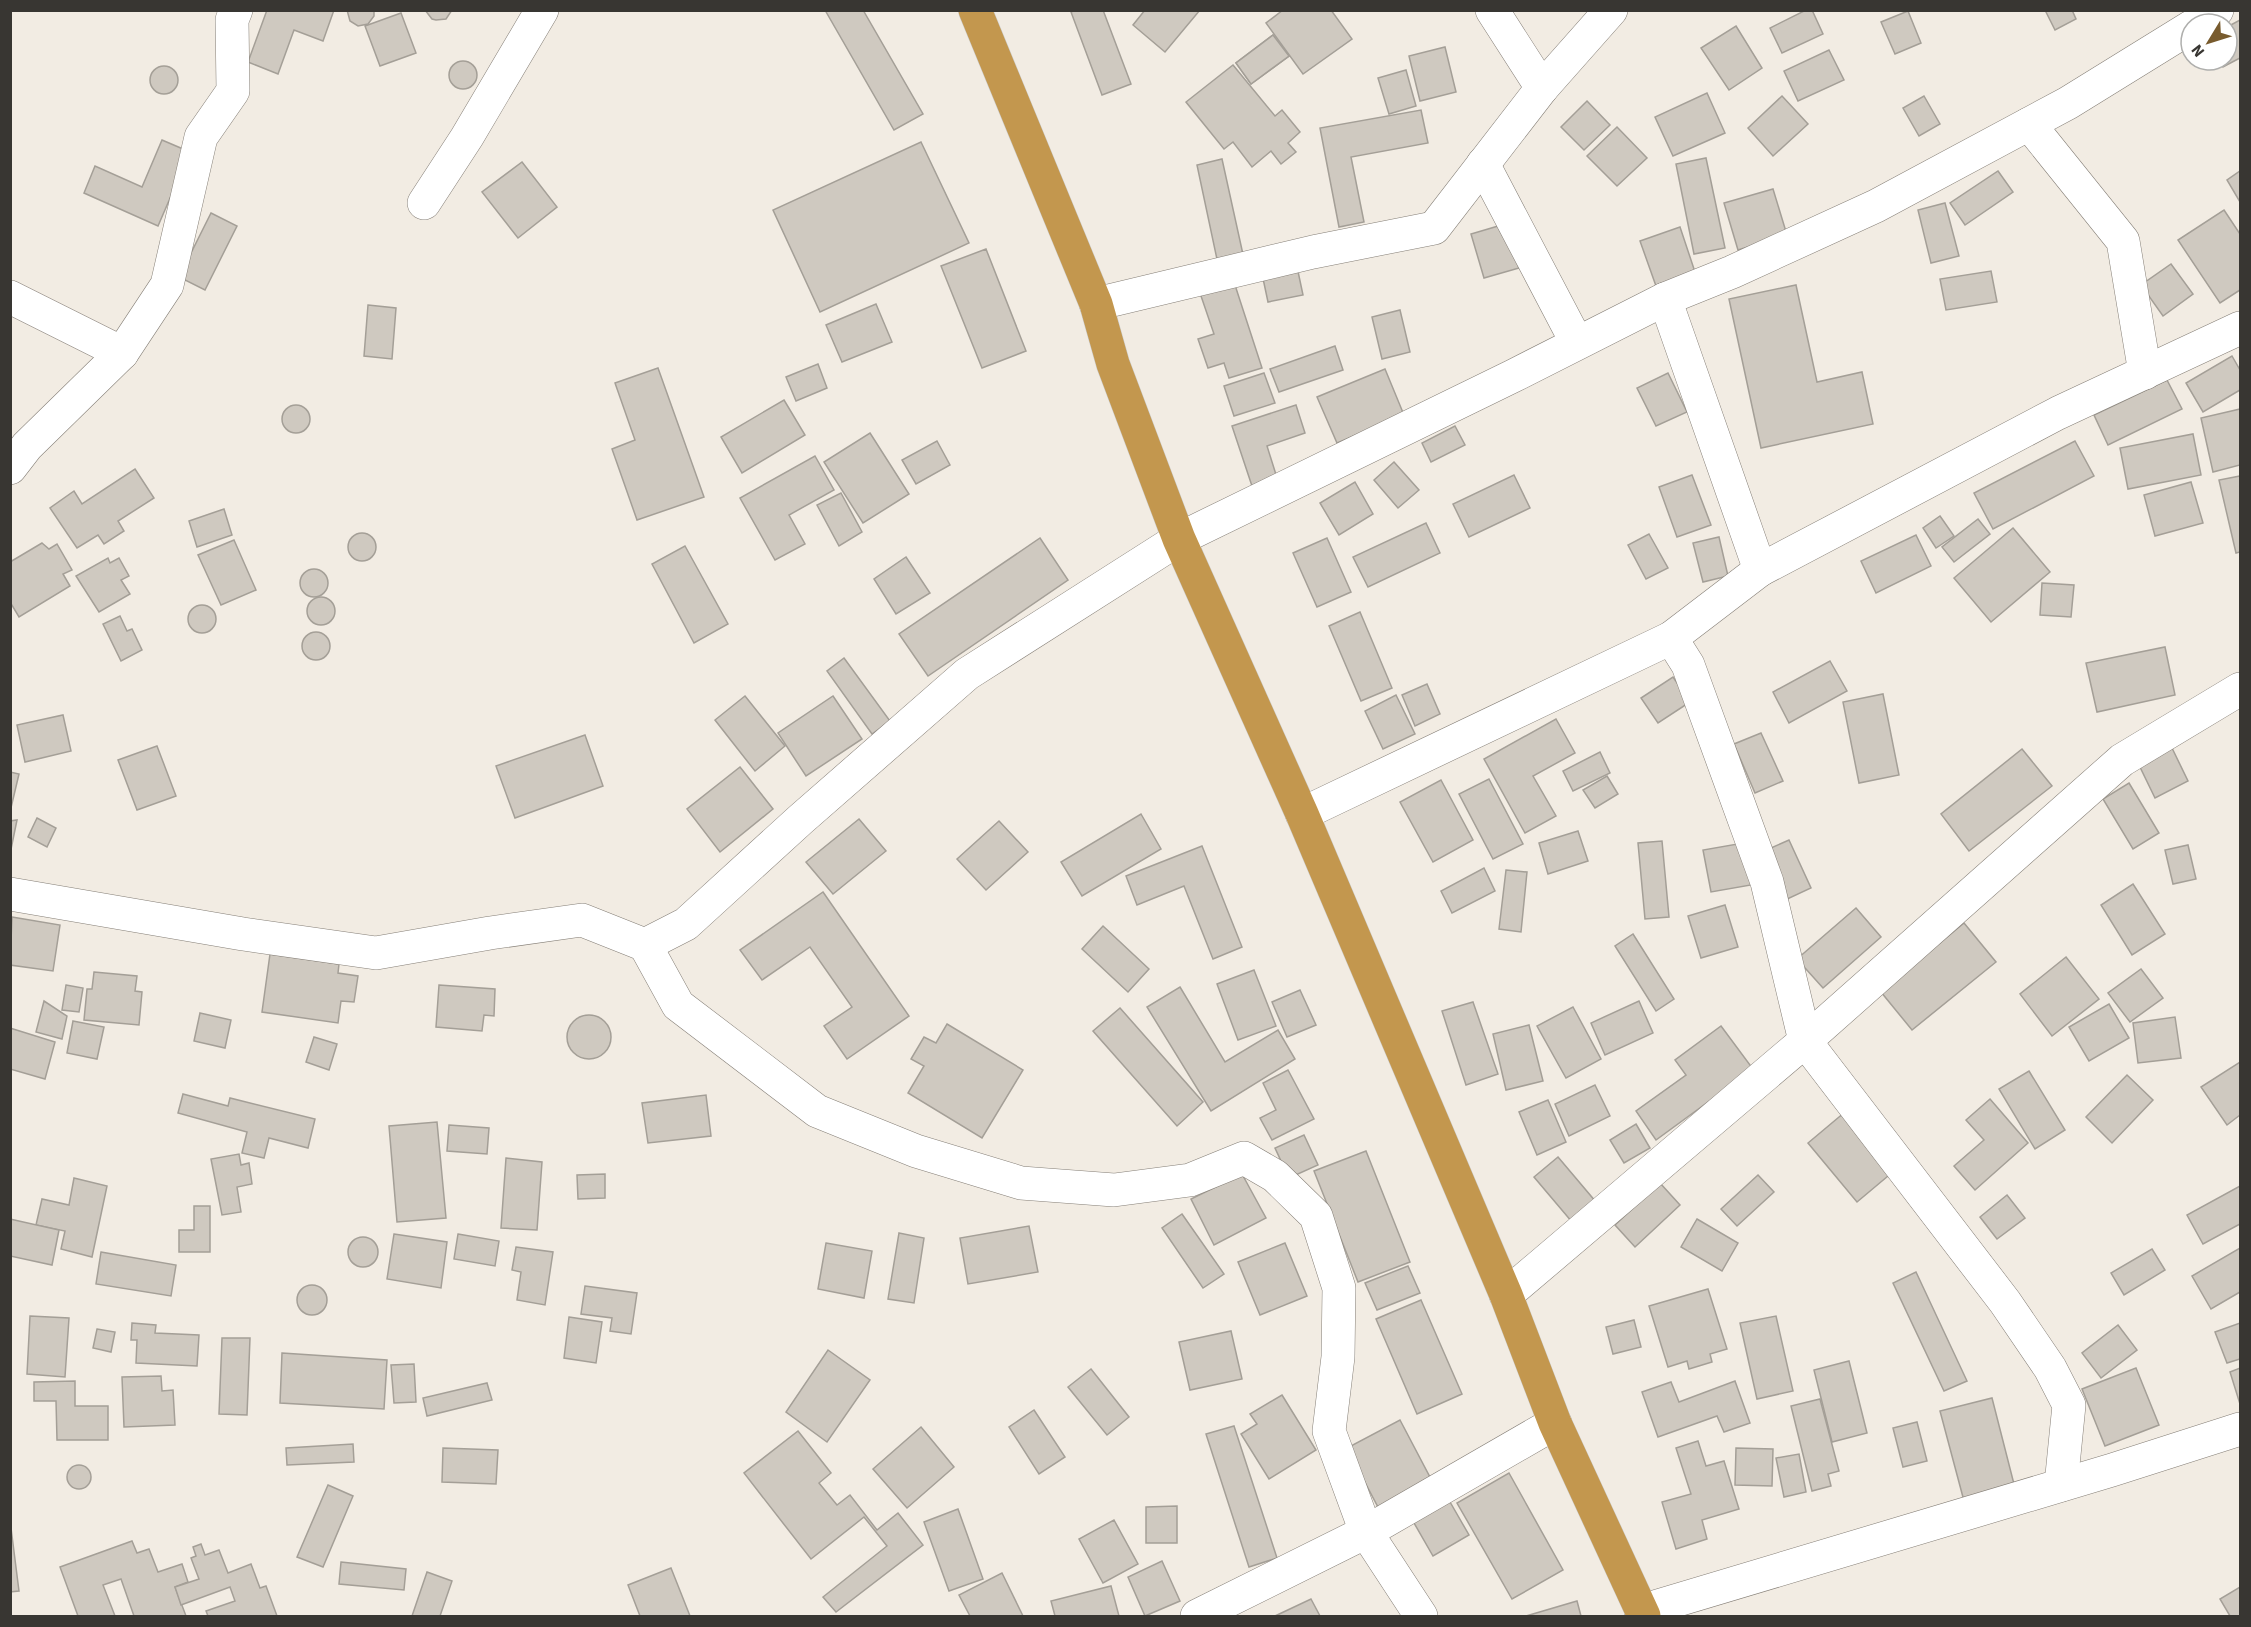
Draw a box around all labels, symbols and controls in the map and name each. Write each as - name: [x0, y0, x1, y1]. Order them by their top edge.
- north arrow: [2179, 12, 2239, 72]
- text: N: [2186, 40, 2210, 62]

